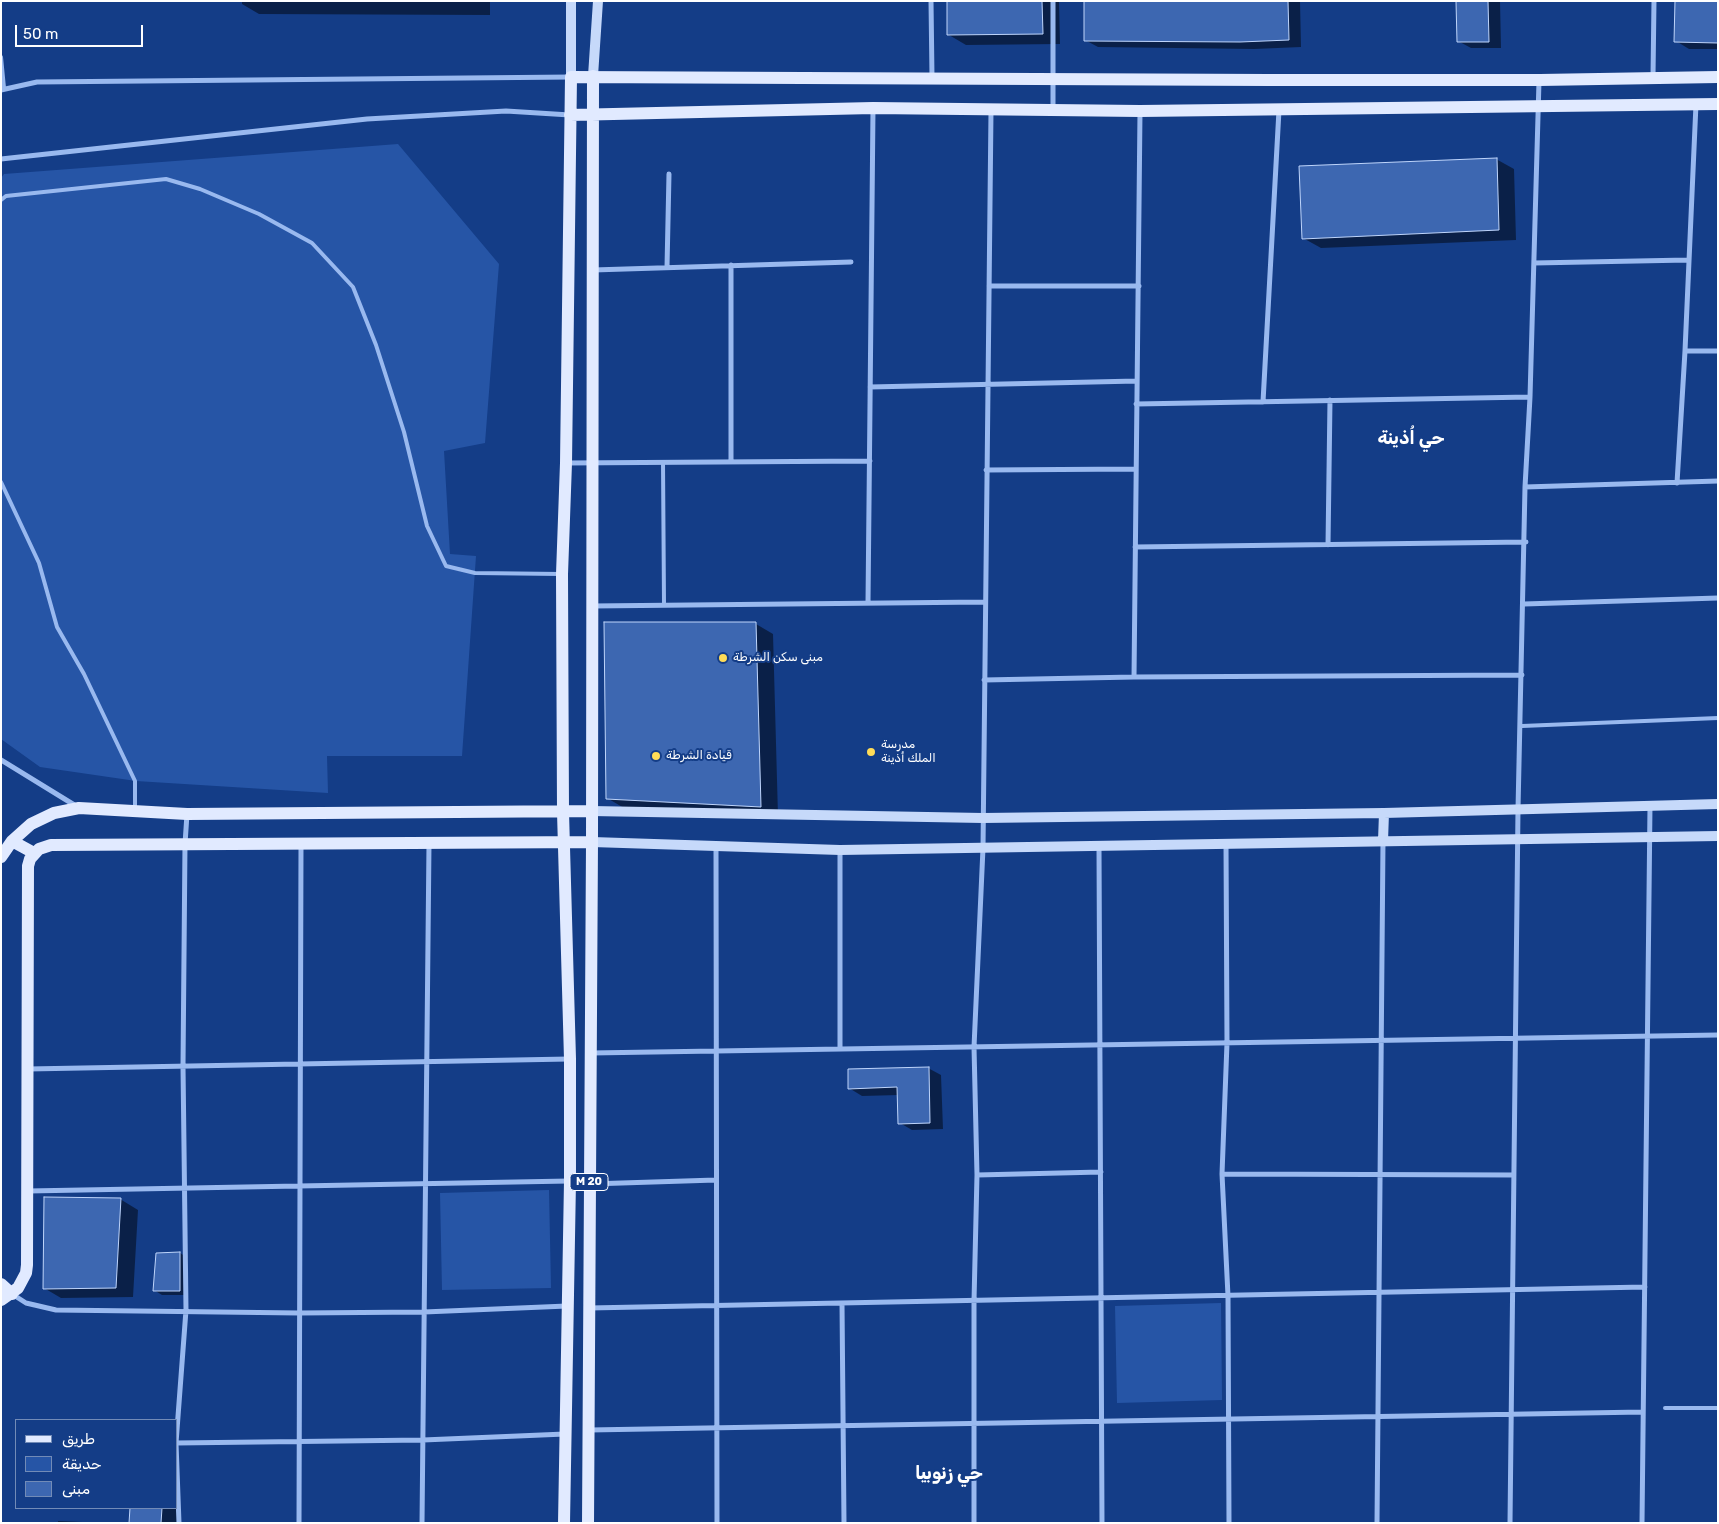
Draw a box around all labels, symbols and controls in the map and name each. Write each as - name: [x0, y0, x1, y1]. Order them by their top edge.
- scale bar: [18, 15, 145, 47]
- text: 50 m: [23, 25, 58, 43]
- district label: حي اُذينة: [1377, 428, 1445, 450]
- place label: مبنى سكن الشرطة: [733, 651, 823, 665]
- marker: مبنى سكن الشرطة: [717, 652, 729, 664]
- place label: مدرسة الملك أذينة: [881, 738, 936, 766]
- marker: مدرسة الملك أذينة: [865, 746, 877, 758]
- place label: قيادة الشرطة: [666, 749, 732, 763]
- marker: قيادة الشرطة: [650, 750, 662, 762]
- road number: M 20: [570, 1174, 608, 1190]
- legend: [15, 1419, 178, 1509]
- text: طريق: [62, 1430, 95, 1448]
- text: حديقة: [62, 1455, 102, 1473]
- district label: حي زنوبيا: [915, 1463, 983, 1485]
- text: مبنى: [62, 1480, 90, 1498]

